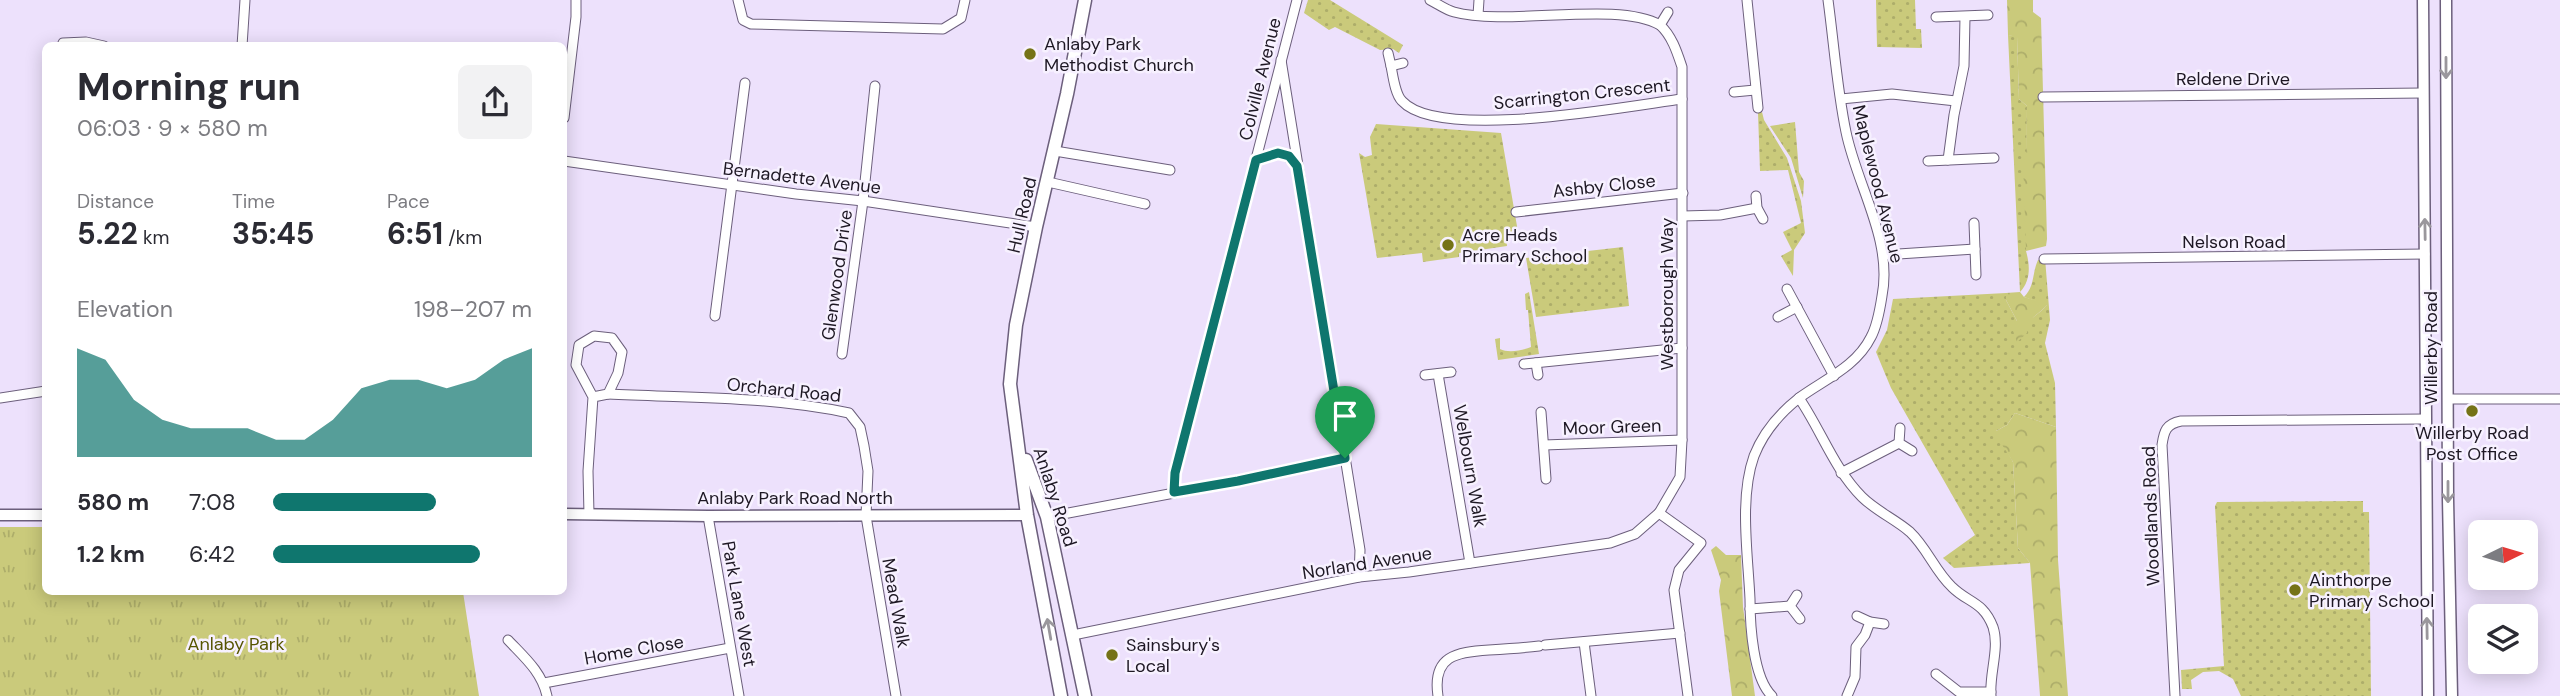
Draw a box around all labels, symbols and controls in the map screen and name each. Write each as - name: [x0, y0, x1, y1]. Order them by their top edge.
- street label: Colville Avenue: [1233, 15, 1287, 143]
- place label: Anlaby Park Methodist Church: [1044, 32, 1194, 77]
- marker: Anlaby Park Methodist Church: [1022, 46, 1038, 62]
- one-way arrow: [2439, 56, 2453, 79]
- text: Morning run: [77, 62, 301, 112]
- button: share: [458, 65, 532, 139]
- street label: Reldene Drive: [2176, 67, 2290, 91]
- street label: Scarrington Crescent: [1492, 73, 1672, 115]
- street label: Maplewood Avenue: [1847, 102, 1909, 266]
- text: 06:03 · 9 × 580 m: [77, 113, 268, 143]
- street label: Bernadette Avenue: [722, 156, 882, 200]
- street label: Ashby Close: [1551, 169, 1657, 203]
- street label: Hull Road: [1002, 175, 1042, 255]
- text: Distance: [77, 189, 154, 214]
- text: Time: [232, 189, 275, 214]
- text: Pace: [387, 189, 430, 214]
- street label: Glenwood Drive: [816, 208, 858, 342]
- text: 5.22: [77, 214, 138, 253]
- text: 35:45: [232, 214, 315, 253]
- text: 6:51: [387, 214, 443, 253]
- street label: Westborough Way: [1655, 218, 1679, 370]
- one-way arrow: [2418, 218, 2432, 241]
- place label: Acre Heads Primary School: [1462, 223, 1587, 268]
- text: km: [138, 225, 169, 250]
- text: /km: [443, 225, 482, 250]
- street label: Nelson Road: [2182, 230, 2286, 254]
- marker: Acre Heads Primary School: [1440, 237, 1456, 253]
- street label: Willerby Road: [2419, 291, 2443, 405]
- text: Elevation: [77, 294, 173, 324]
- text: 198–207 m: [414, 294, 532, 324]
- street label: Orchard Road: [726, 372, 842, 408]
- pin: [1315, 386, 1375, 458]
- icon: arrive: [1326, 397, 1364, 435]
- street label: Welbourn Walk: [1447, 403, 1493, 529]
- marker: Willerby Road Post Office: [2464, 403, 2480, 419]
- street label: Moor Green: [1562, 413, 1662, 441]
- place label: Willerby Road Post Office: [2415, 421, 2529, 466]
- street label: Anlaby Road: [1028, 444, 1082, 550]
- street label: Woodlands Road: [2137, 445, 2165, 587]
- one-way arrow: [2441, 480, 2455, 503]
- street label: Anlaby Park Road North: [697, 486, 893, 510]
- text: 580 m: [77, 487, 149, 517]
- text: 7:08: [189, 487, 236, 517]
- north arrow: [2468, 520, 2538, 590]
- map controls: [2468, 520, 2538, 674]
- text: 1.2 km: [77, 539, 145, 569]
- text: 6:42: [189, 539, 235, 569]
- street label: Park Lane West: [716, 539, 762, 669]
- street label: Norland Avenue: [1300, 541, 1434, 585]
- street label: Mead Walk: [876, 556, 916, 650]
- place label: Ainthorpe Primary School: [2309, 568, 2434, 613]
- marker: Ainthorpe Primary School: [2287, 582, 2303, 598]
- button: layers: [2468, 604, 2538, 674]
- one-way arrow: [2420, 617, 2434, 640]
- one-way arrow: [1042, 618, 1055, 641]
- street label: Home Close: [582, 629, 686, 671]
- park label: Anlaby Park: [188, 632, 284, 656]
- place label: Sainsbury's Local: [1126, 633, 1220, 678]
- marker: Sainsbury's Local: [1104, 647, 1120, 663]

